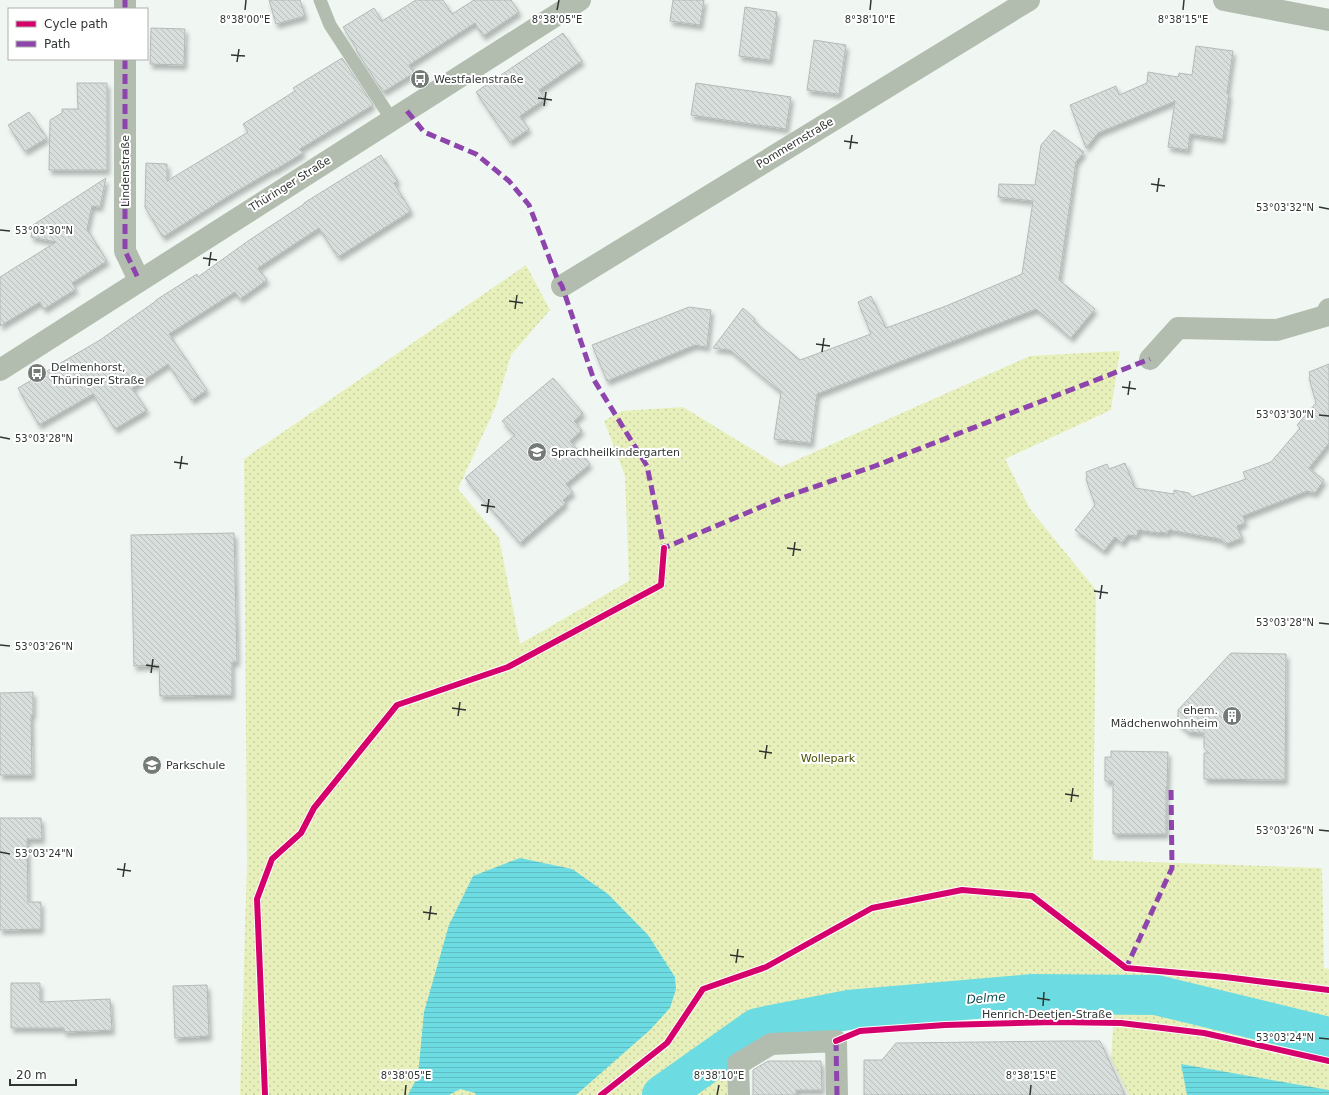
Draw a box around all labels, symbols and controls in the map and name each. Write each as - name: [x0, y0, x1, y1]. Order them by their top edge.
- legend: [8, 8, 148, 60]
- text: 8°38'00"E: [220, 14, 270, 25]
- text: 8°38'05"E: [532, 14, 582, 25]
- text: 8°38'10"E: [845, 14, 895, 25]
- text: 8°38'15"E: [1158, 14, 1208, 25]
- text: Cycle path: [44, 17, 108, 31]
- text: Path: [44, 37, 70, 51]
- bus stop icon: Westfalenstraße: [409, 68, 431, 90]
- place label: Westfalenstraße: [434, 73, 524, 86]
- street label: Pommernstraße: [754, 115, 836, 171]
- street label: Lindenstraße: [119, 135, 132, 207]
- street label: Thüringer Straße: [246, 154, 333, 215]
- text: 53°03'32"N: [1256, 202, 1314, 213]
- text: 53°03'30"N: [15, 225, 73, 236]
- place label: Delmenhorst, Thüringer Straße: [50, 361, 144, 387]
- bus stop icon: Delmenhorst, Thüringer Straße: [26, 362, 48, 384]
- text: 53°03'30"N: [1256, 409, 1314, 420]
- text: 53°03'28"N: [15, 433, 73, 444]
- school or university icon: Sprachheilkindergarten: [526, 441, 548, 463]
- place label: Sprachheilkindergarten: [551, 446, 680, 459]
- text: 53°03'28"N: [1256, 617, 1314, 628]
- text: 53°03'26"N: [15, 641, 73, 652]
- place label: ehem. Mädchenwohnheim: [1111, 704, 1218, 730]
- building icon: ehem. Mädchenwohnheim: [1221, 705, 1243, 727]
- park label: Wollepark: [801, 752, 856, 765]
- school or university icon: Parkschule: [141, 754, 163, 776]
- place label: Parkschule: [166, 759, 226, 772]
- text: 53°03'26"N: [1256, 825, 1314, 836]
- text: 53°03'24"N: [15, 848, 73, 859]
- water label: Delme: [966, 989, 1006, 1007]
- street label: Henrich-Deetjen-Straße: [982, 1008, 1112, 1021]
- text: 53°03'24"N: [1256, 1032, 1314, 1043]
- scale bar: [10, 1061, 76, 1087]
- text: 20 m: [16, 1068, 47, 1082]
- text: 8°38'05"E: [381, 1070, 431, 1081]
- text: 8°38'10"E: [694, 1070, 744, 1081]
- text: 8°38'15"E: [1006, 1070, 1056, 1081]

